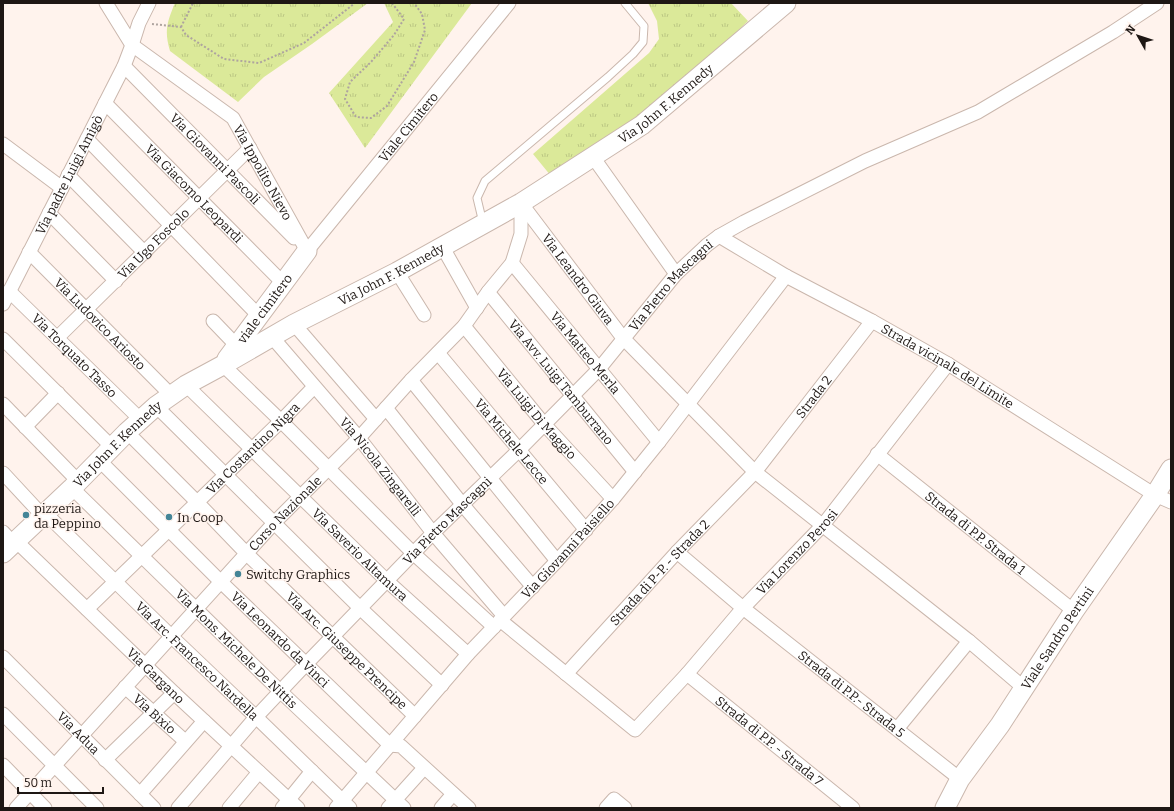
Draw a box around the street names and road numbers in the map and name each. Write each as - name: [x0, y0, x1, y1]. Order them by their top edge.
- street label: Via John F. Kennedy: [615, 61, 716, 146]
- street label: Viale Cimitero: [375, 89, 441, 165]
- street label: Via Giovanni Pascoli: [167, 110, 264, 207]
- street label: Via padre Luigi Amigò: [32, 113, 105, 237]
- street label: Via Ippolito Nievo: [231, 122, 296, 222]
- street label: Via Giacomo Leopardi: [142, 141, 246, 246]
- street label: Via Ugo Foscolo: [114, 205, 192, 282]
- street label: Via Leandro Giuva: [539, 230, 617, 327]
- street label: Via Pietro Mascagni: [625, 236, 715, 334]
- street label: Via John F. Kennedy: [336, 240, 447, 308]
- street label: viale cimitero: [233, 271, 295, 347]
- street label: Via Ludovico Ariosto: [51, 275, 149, 373]
- street label: Via Matteo Merla: [548, 309, 624, 397]
- street label: Via Torquato Tasso: [29, 310, 120, 400]
- street label: Via Avv. Luigi Tamburrano: [506, 316, 617, 447]
- street label: Strada vicinale del Limite: [879, 320, 1017, 411]
- street label: Via Luigi Di Maggio: [494, 365, 580, 462]
- street label: Strada 2: [792, 373, 834, 421]
- street label: Via Michele Lecce: [472, 396, 552, 487]
- street label: Via John F. Kennedy: [70, 397, 164, 490]
- street label: Via Costantino Nigra: [203, 399, 302, 497]
- street label: Via Nicola Zingarelli: [337, 414, 424, 519]
- street label: Corso Nazionale: [245, 473, 324, 554]
- street label: Via Pietro Mascagni: [400, 473, 494, 567]
- street label: Strada di P.P. Strada 1: [922, 488, 1029, 577]
- street label: Via Giovanni Paisiello: [518, 496, 617, 601]
- street label: Via Saverio Altamura: [309, 505, 411, 604]
- street label: Via Lorenzo Perosi: [753, 506, 840, 597]
- street label: Strada di P-P. - Strada 2: [607, 516, 712, 628]
- street label: Viale Sandro Pertini: [1018, 583, 1096, 692]
- street label: Via Mons. Michele De Nittis: [173, 586, 301, 711]
- street label: Via Leonardo da Vinci: [228, 589, 333, 690]
- street label: Via Arc. Giuseppe Prencipe: [283, 589, 411, 712]
- street label: Via Arc. Francesco Nardella: [133, 598, 262, 723]
- street label: Via Gargano: [124, 644, 188, 706]
- street label: Strada di P.P.- Strada 5: [795, 647, 908, 740]
- street label: Via Bixio: [130, 691, 179, 737]
- street label: Strada di P.P. - Strada 7: [713, 693, 827, 789]
- street label: Via Adua: [54, 708, 103, 757]

